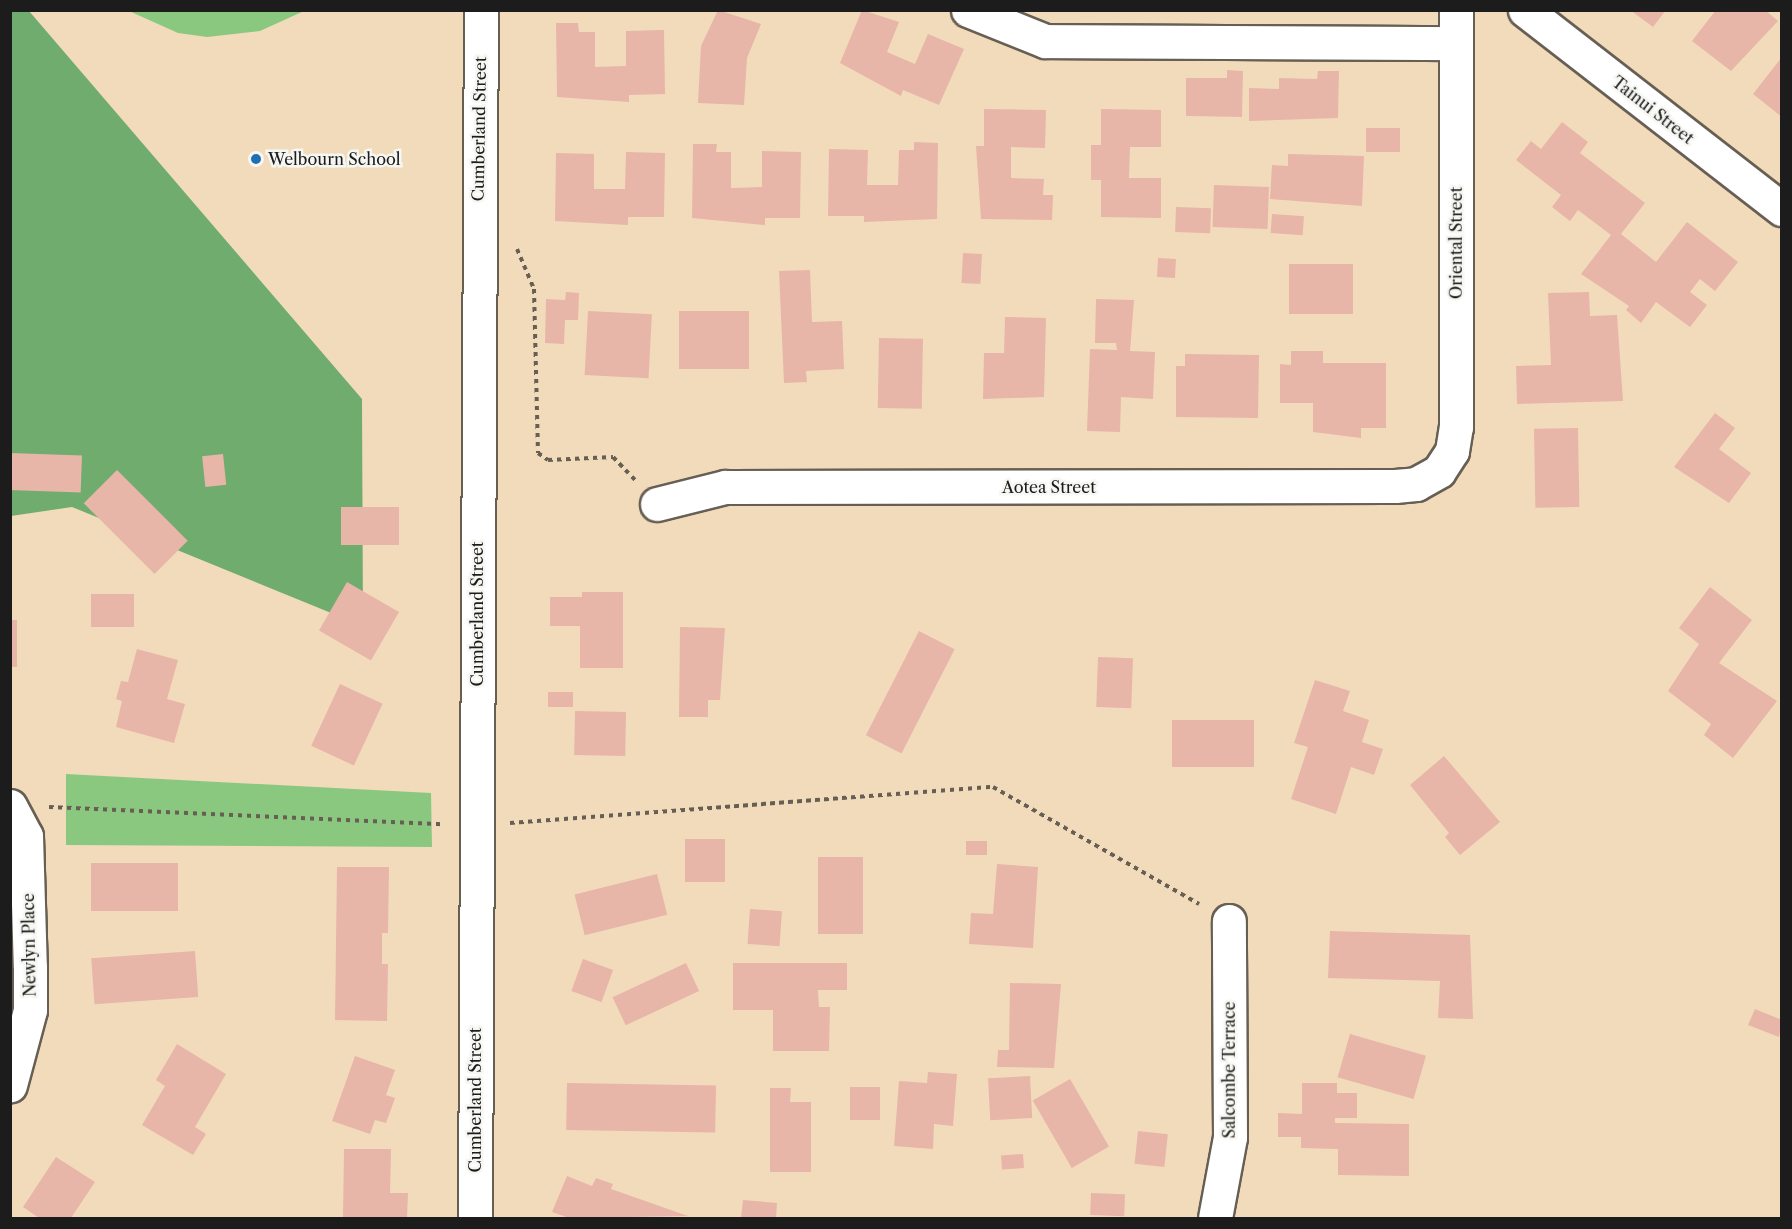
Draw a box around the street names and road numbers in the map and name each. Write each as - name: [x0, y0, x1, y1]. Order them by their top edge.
- street label: Cumberland Street: [468, 56, 490, 202]
- street label: Tainui Street: [1608, 72, 1698, 148]
- street label: Oriental Street: [1446, 187, 1466, 299]
- street label: Aotea Street: [1002, 477, 1096, 497]
- street label: Cumberland Street: [467, 542, 487, 686]
- street label: Newlyn Place: [18, 893, 40, 997]
- street label: Salcombe Terrace: [1219, 1001, 1239, 1139]
- street label: Cumberland Street: [465, 1028, 485, 1172]

